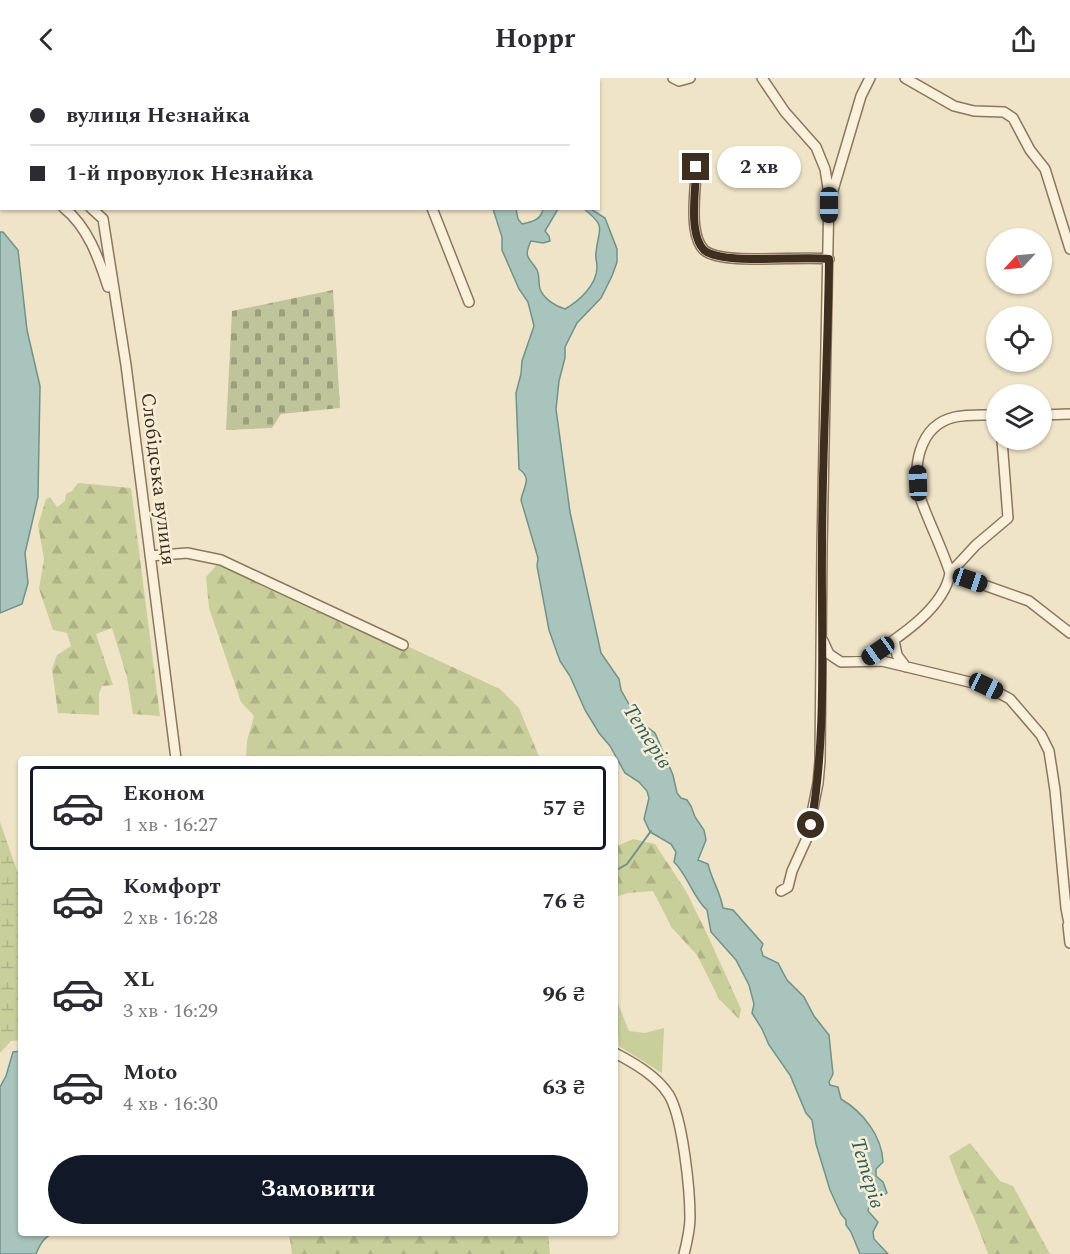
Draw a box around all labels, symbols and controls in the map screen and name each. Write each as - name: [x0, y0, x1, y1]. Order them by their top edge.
- text: Hoppr: [495, 18, 575, 60]
- icon: back: [30, 23, 63, 56]
- icon: share: [1007, 23, 1040, 56]
- text: вулиця Незнайка: [66, 99, 250, 132]
- callout: 2 хв: [717, 146, 801, 188]
- text: 2 хв: [740, 152, 778, 182]
- route end: [682, 153, 709, 180]
- text: 1-й провулок Незнайка: [66, 157, 313, 190]
- car: [820, 187, 838, 223]
- north arrow: [986, 228, 1052, 294]
- map controls: [986, 228, 1052, 450]
- button: locate: [986, 306, 1052, 372]
- button: layers: [986, 384, 1052, 450]
- street label: Слобідська вулиця: [133, 391, 183, 567]
- car: [908, 465, 928, 501]
- car: [950, 566, 990, 594]
- car: [858, 633, 898, 669]
- car: [966, 670, 1006, 702]
- water label: Тетерів: [614, 697, 680, 776]
- text: Економ: [123, 777, 205, 810]
- icon: car: [51, 781, 105, 835]
- text: 57 ₴: [542, 792, 585, 825]
- text: 1 хв · 16:27: [123, 810, 218, 840]
- route start: [797, 811, 824, 838]
- text: Комфорт: [123, 870, 221, 903]
- icon: car: [51, 874, 105, 928]
- text: 76 ₴: [542, 885, 585, 918]
- text: 2 хв · 16:28: [123, 903, 218, 933]
- text: XL: [123, 963, 154, 996]
- icon: car: [51, 967, 105, 1021]
- text: 96 ₴: [542, 978, 585, 1011]
- text: 3 хв · 16:29: [123, 996, 218, 1026]
- text: Moto: [123, 1056, 177, 1089]
- icon: car: [51, 1060, 105, 1114]
- text: 63 ₴: [542, 1071, 585, 1104]
- text: 4 хв · 16:30: [123, 1089, 218, 1119]
- water label: Тетерів: [841, 1134, 893, 1213]
- button: Замовити: [48, 1155, 588, 1224]

